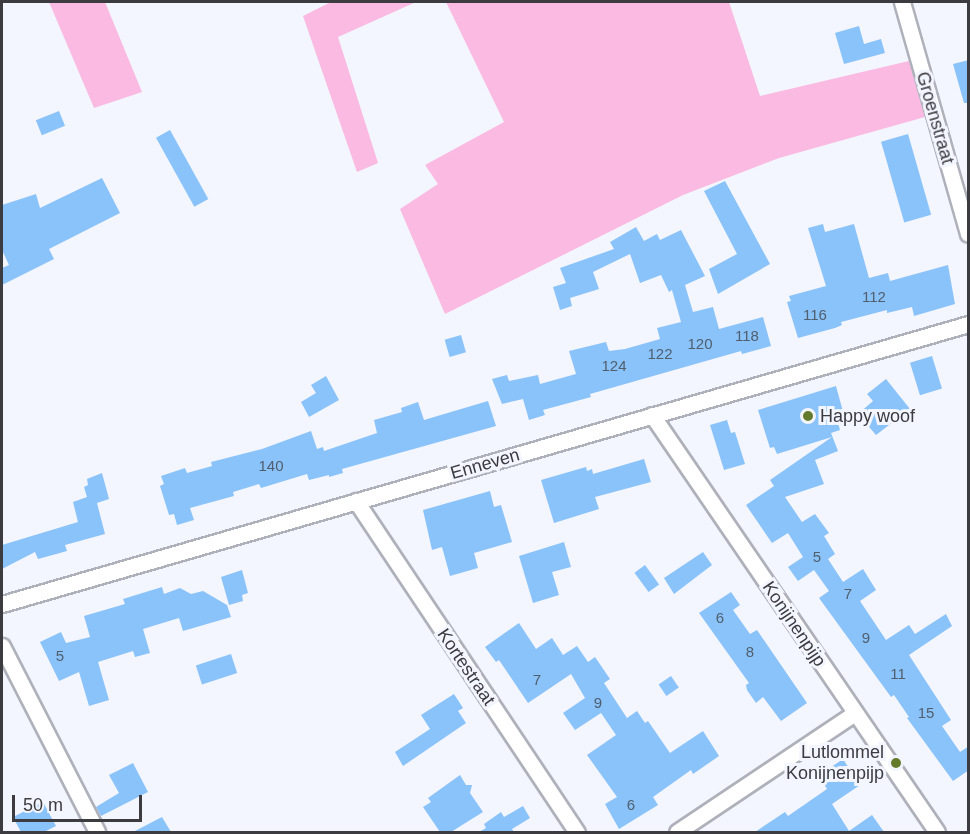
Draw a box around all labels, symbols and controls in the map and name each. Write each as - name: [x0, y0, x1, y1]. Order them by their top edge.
- street label: Groenstraat: [912, 69, 958, 167]
- house number: 112: [862, 288, 886, 306]
- house number: 116: [803, 306, 827, 324]
- house number: 118: [735, 327, 759, 345]
- house number: 120: [687, 335, 713, 353]
- house number: 122: [647, 345, 673, 363]
- house number: 124: [601, 357, 627, 375]
- place label: Happy woof: [820, 405, 915, 427]
- marker: Happy woof: [801, 409, 815, 423]
- street label: Enneven: [448, 444, 522, 484]
- house number: 140: [258, 457, 284, 475]
- house number: 5: [813, 548, 821, 566]
- street label: Konijnenpijp: [758, 577, 830, 671]
- house number: 7: [844, 585, 852, 603]
- house number: 6: [716, 609, 724, 627]
- street label: Kortestraat: [432, 624, 500, 710]
- house number: 9: [862, 629, 870, 647]
- house number: 8: [746, 643, 754, 661]
- house number: 5: [56, 647, 64, 665]
- house number: 11: [890, 665, 906, 683]
- house number: 7: [533, 671, 541, 689]
- house number: 9: [594, 694, 602, 712]
- house number: 15: [918, 704, 934, 722]
- place label: Lutlommel Konijnenpijp: [786, 742, 884, 784]
- marker: Lutlommel Konijnenpijp: [889, 756, 903, 770]
- scale bar: [15, 783, 146, 821]
- text: 50 m: [23, 795, 63, 815]
- house number: 6: [627, 796, 635, 814]

